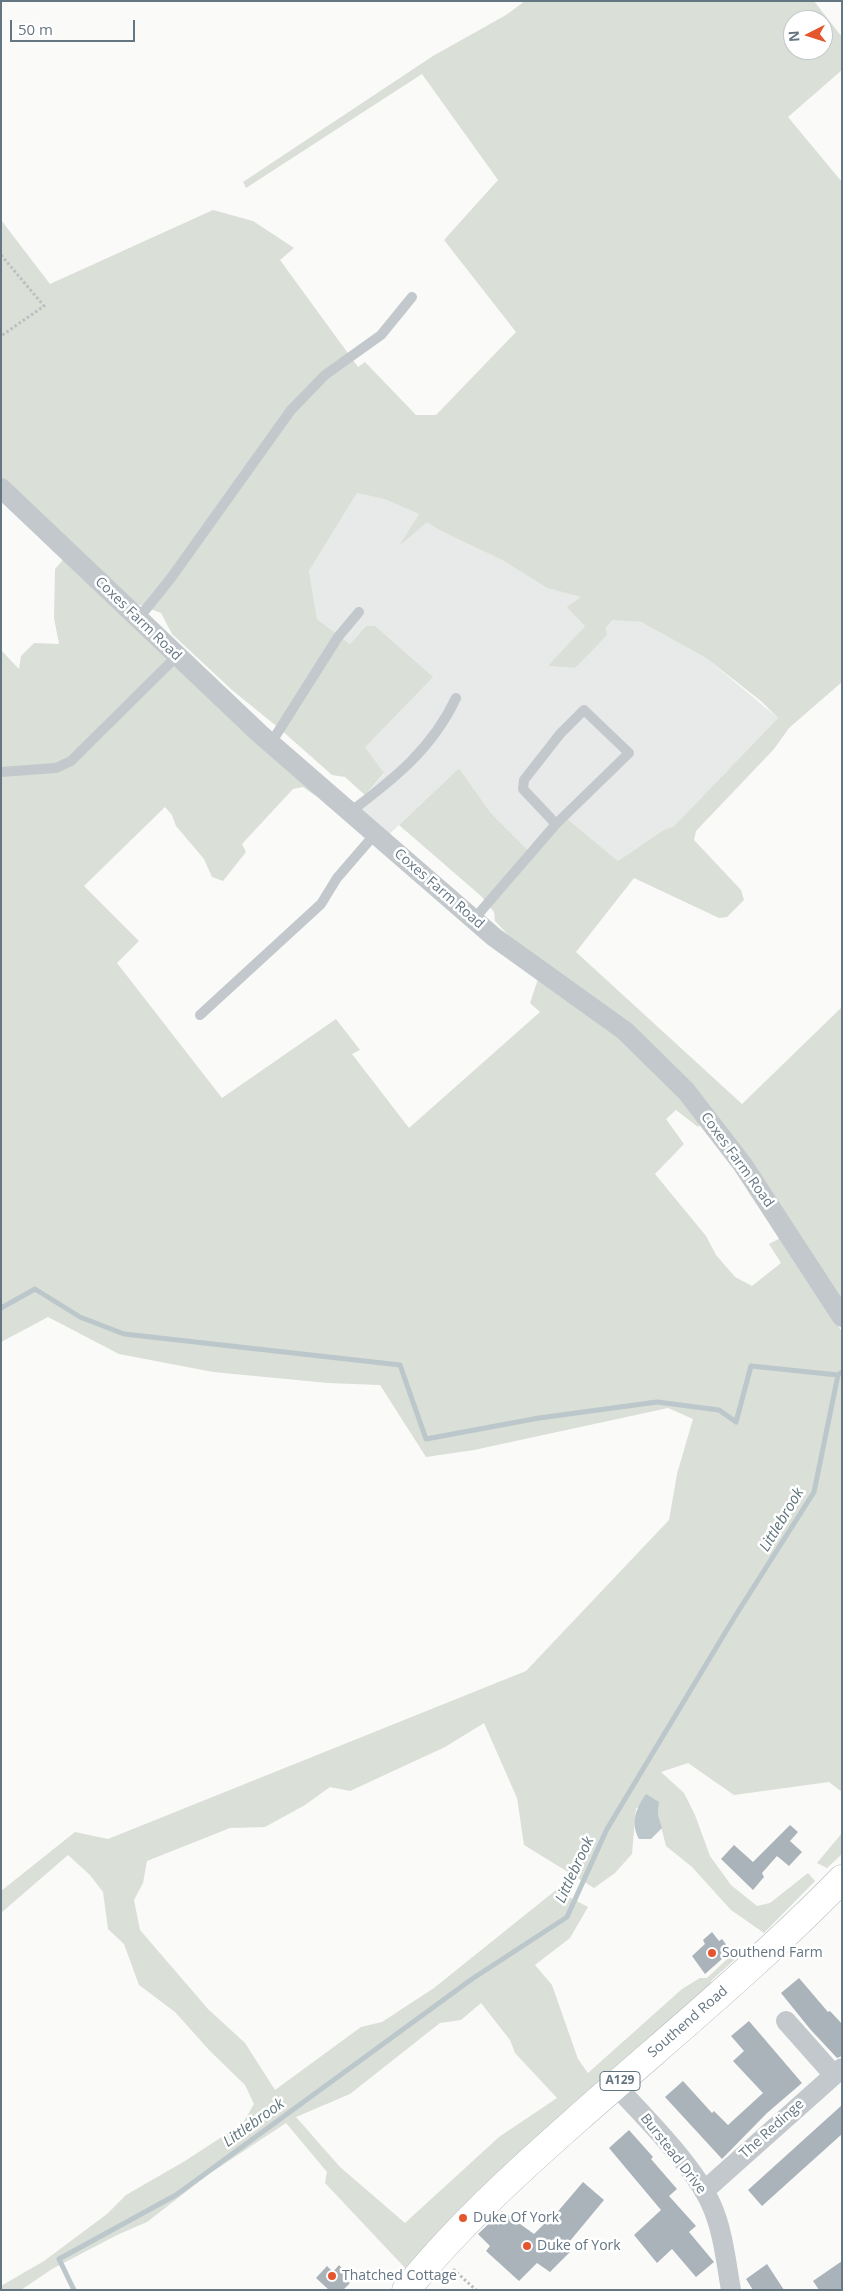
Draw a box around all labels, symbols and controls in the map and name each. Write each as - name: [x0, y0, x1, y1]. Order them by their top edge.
- scale bar: [12, 10, 138, 42]
- north arrow: [783, 10, 833, 60]
- text: 50 m: [18, 19, 53, 39]
- text: N: [784, 30, 804, 43]
- street label: Coxes Farm Road: [91, 574, 185, 664]
- street label: Coxes Farm Road: [391, 845, 487, 933]
- street label: Coxes Farm Road: [697, 1109, 777, 1211]
- water label: Littlebrook: [756, 1485, 808, 1555]
- water label: Littlebrook: [552, 1834, 598, 1906]
- place label: Southend Farm: [722, 1945, 823, 1961]
- marker: Southend Farm: [706, 1947, 718, 1959]
- street label: Southend Road: [645, 1983, 731, 2061]
- road number: A129: [600, 2072, 640, 2090]
- water label: Littlebrook: [220, 2095, 288, 2151]
- street label: The Redinge: [736, 2096, 808, 2162]
- street label: Burstead Drive: [636, 2111, 710, 2197]
- place label: Duke Of York: [473, 2210, 559, 2226]
- marker: Duke Of York: [457, 2212, 469, 2224]
- place label: Duke of York: [537, 2238, 621, 2254]
- marker: Duke of York: [521, 2240, 533, 2252]
- place label: Thatched Cottage: [342, 2268, 457, 2284]
- marker: Thatched Cottage: [326, 2270, 338, 2282]

